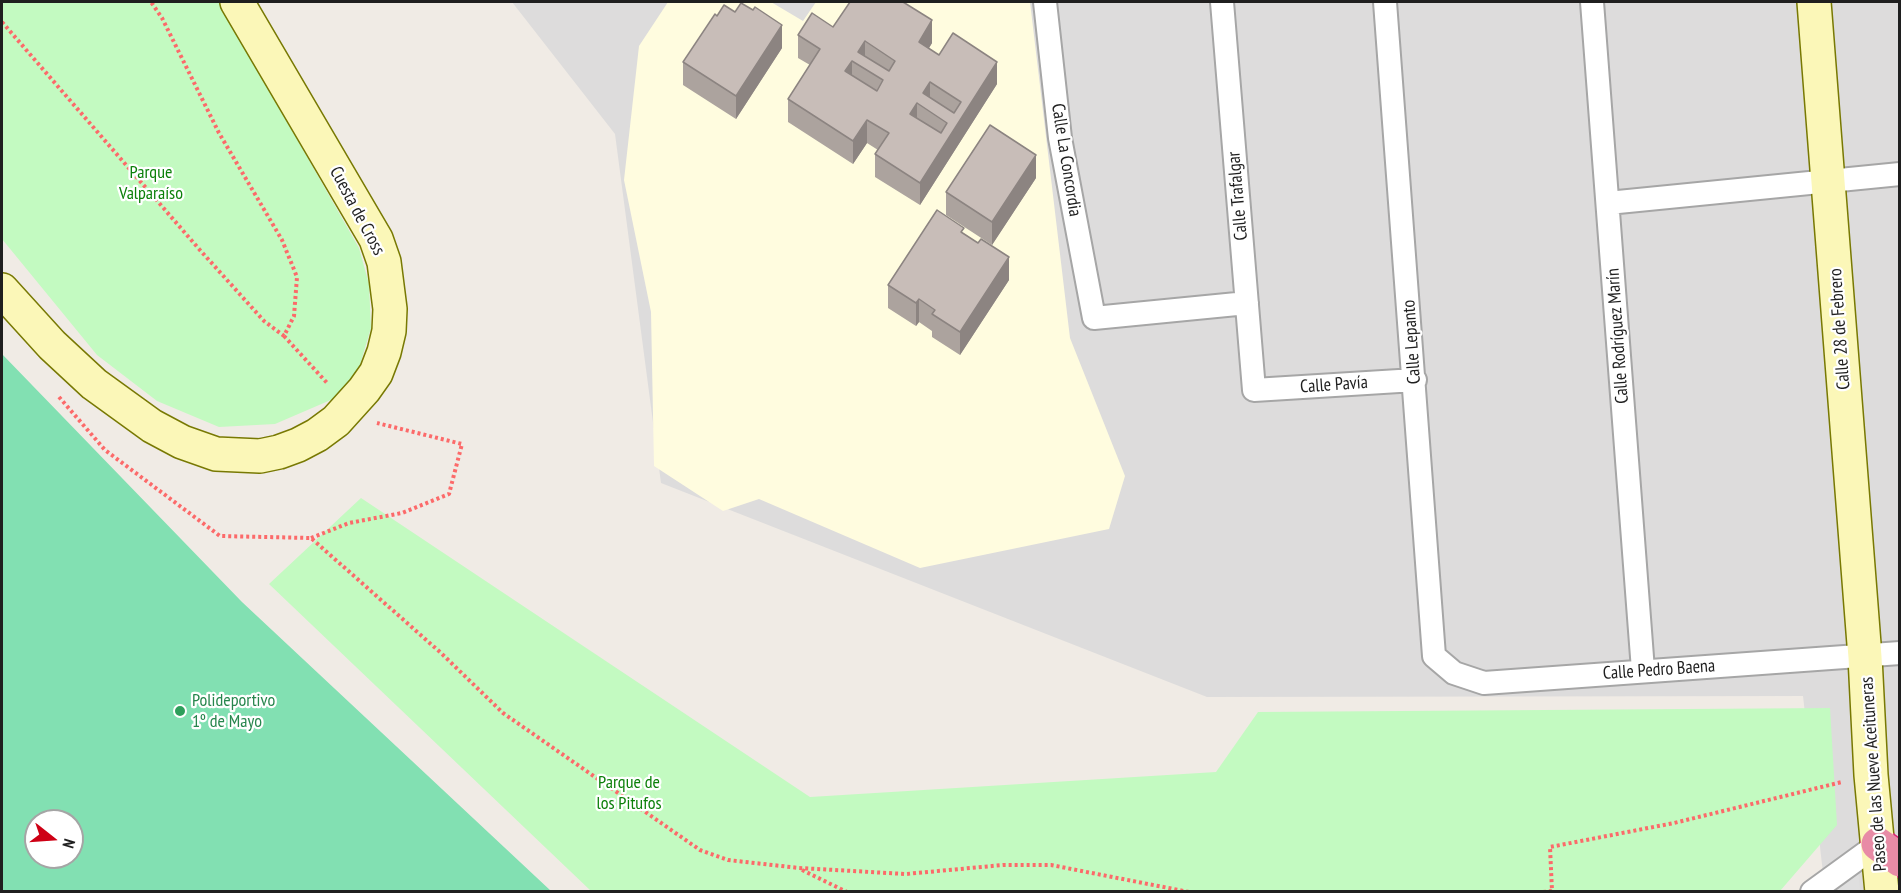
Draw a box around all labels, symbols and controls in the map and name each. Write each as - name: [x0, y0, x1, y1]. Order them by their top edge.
- street label: Calle La Concordia: [1046, 102, 1086, 218]
- street label: Calle Trafalgar: [1223, 151, 1253, 241]
- park label: Parque Valparaíso: [119, 162, 183, 204]
- street label: Cuesta de Cross: [325, 163, 389, 259]
- street label: Calle Rodríguez Marín: [1602, 268, 1634, 404]
- street label: Calle 28 de Febrero: [1825, 268, 1855, 390]
- street label: Calle Lepanto: [1398, 299, 1426, 385]
- street label: Calle Pavía: [1299, 372, 1369, 398]
- street label: Calle Pedro Baena: [1602, 655, 1716, 685]
- street label: Paseo de las Nueve Aceituneras: [1856, 676, 1892, 872]
- place label: Polideportivo 1º de Mayo: [192, 690, 275, 732]
- marker: Polideportivo 1º de Mayo: [173, 704, 187, 718]
- park label: Parque de los Pitufos: [597, 772, 661, 814]
- north arrow: [24, 809, 84, 869]
- text: N: [58, 837, 80, 851]

